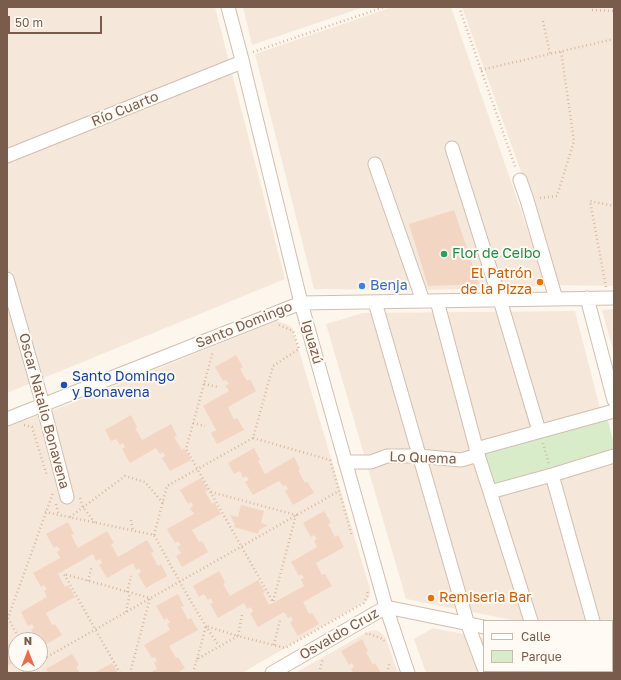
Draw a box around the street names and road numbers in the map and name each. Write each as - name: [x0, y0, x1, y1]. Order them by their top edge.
- street label: Río Cuarto: [89, 88, 161, 130]
- street label: Santo Domingo: [193, 298, 295, 352]
- street label: Iguazú: [298, 318, 326, 366]
- street label: Oscar Natalio Bonavena: [15, 331, 73, 491]
- street label: Lo Quema: [389, 448, 457, 468]
- street label: Osvaldo Cruz: [296, 605, 382, 663]

